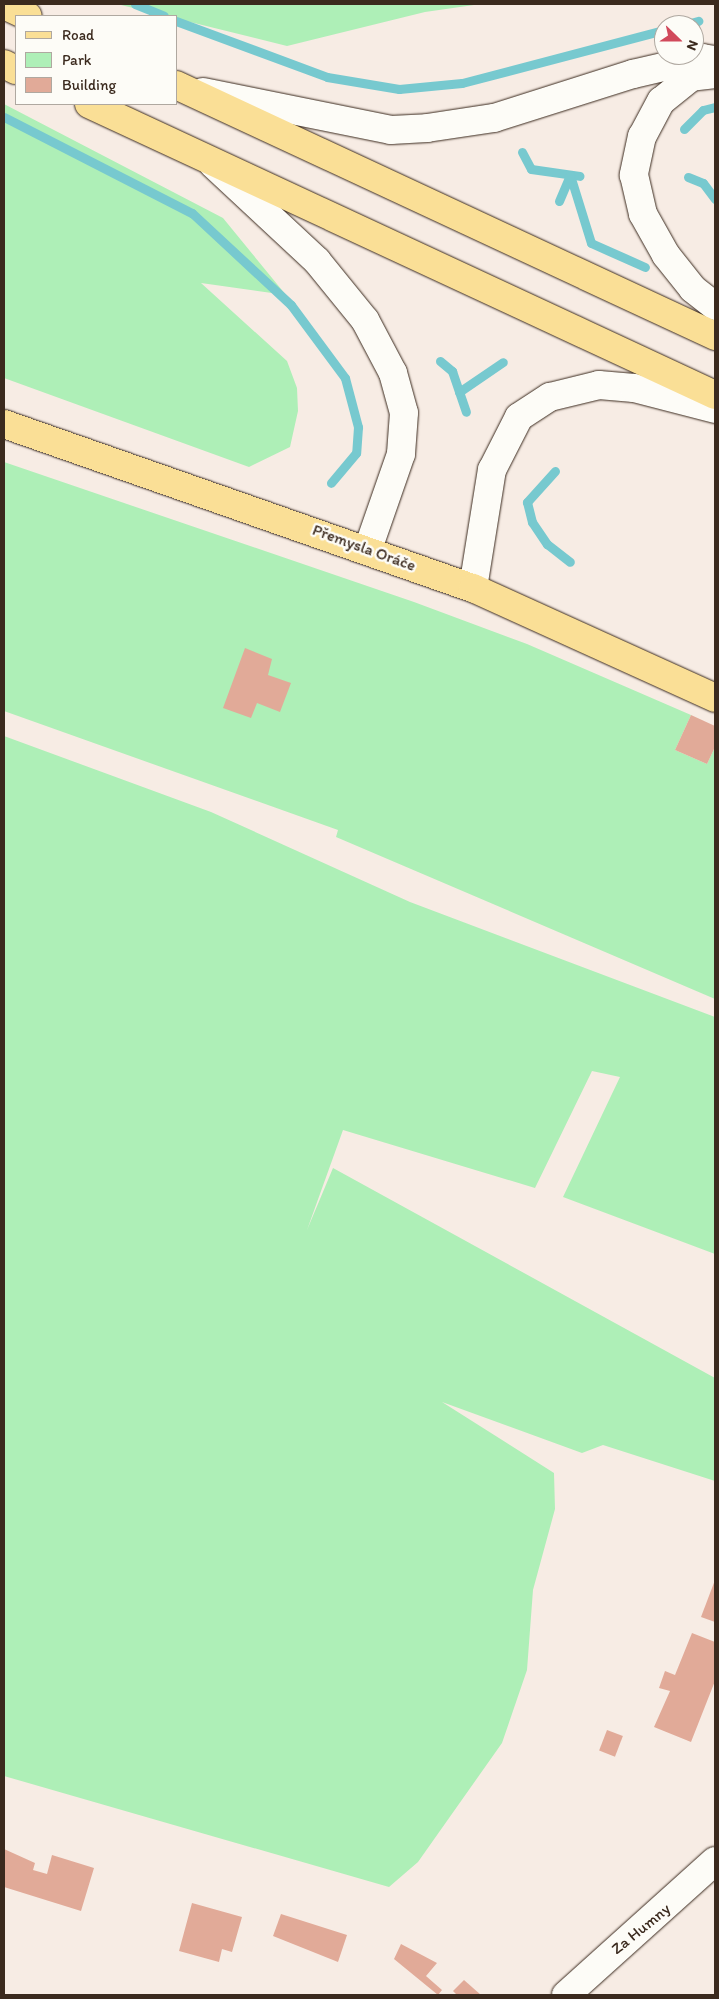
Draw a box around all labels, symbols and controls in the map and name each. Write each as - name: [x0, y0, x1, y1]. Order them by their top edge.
- legend: [15, 15, 178, 105]
- north arrow: [654, 15, 704, 65]
- text: Road: [62, 26, 94, 44]
- text: N: [683, 38, 702, 53]
- text: Park: [62, 51, 92, 69]
- text: Building: [62, 76, 116, 94]
- street label: Přemysla Oráče: [310, 520, 418, 576]
- street label: Za Humny: [608, 1899, 674, 1959]

